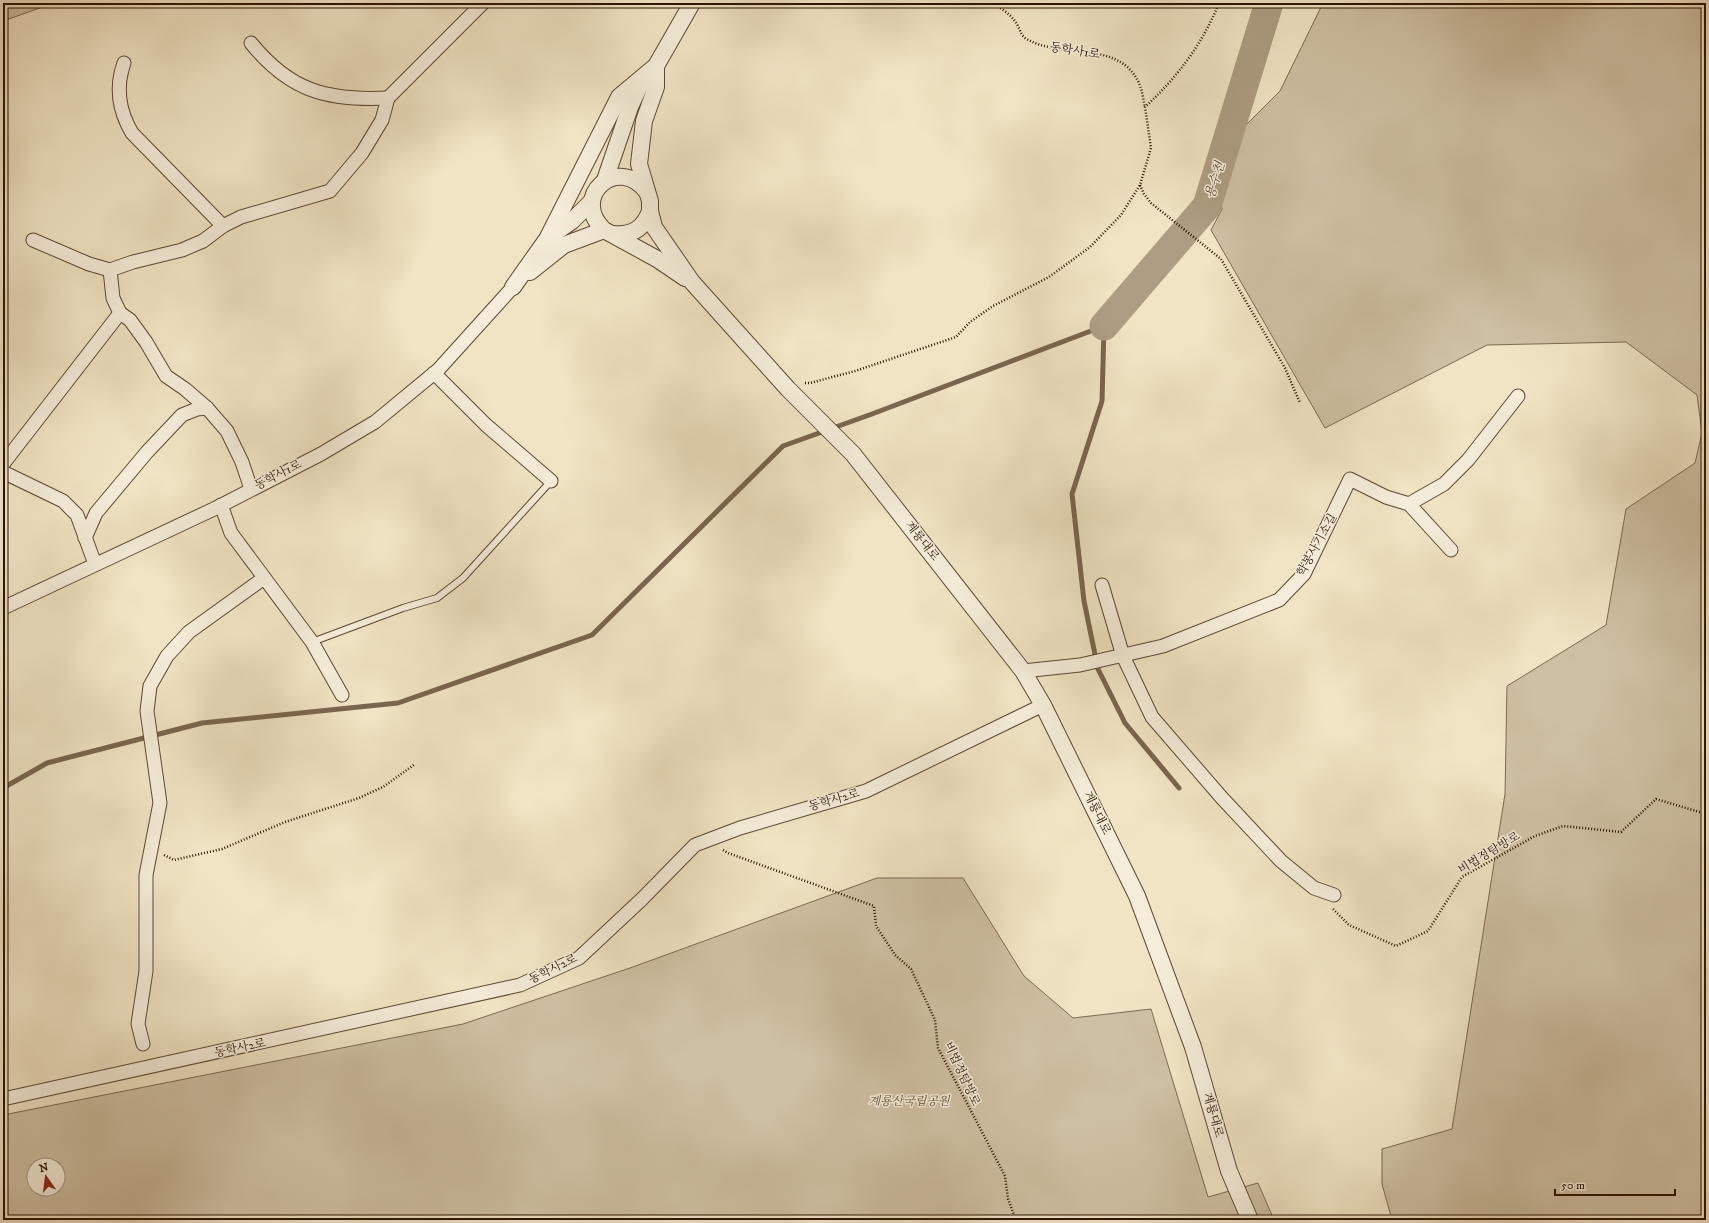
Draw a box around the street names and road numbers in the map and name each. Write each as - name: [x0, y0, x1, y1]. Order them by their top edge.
- street label: 동학사1로: [1049, 40, 1102, 62]
- street label: 동학사1로: [252, 457, 304, 493]
- street label: 학봉사기소길: [1294, 511, 1340, 579]
- street label: 계룡대로: [902, 518, 942, 564]
- street label: 동학사2로: [807, 785, 862, 814]
- street label: 계룡대로: [1080, 789, 1114, 837]
- street label: 비법정탐방로: [1455, 828, 1523, 877]
- street label: 동학사2로: [526, 951, 580, 987]
- street label: 동학사2로: [213, 1035, 268, 1061]
- street label: 비법정탐방로: [941, 1039, 984, 1109]
- street label: 계룡대로: [1199, 1091, 1227, 1140]

